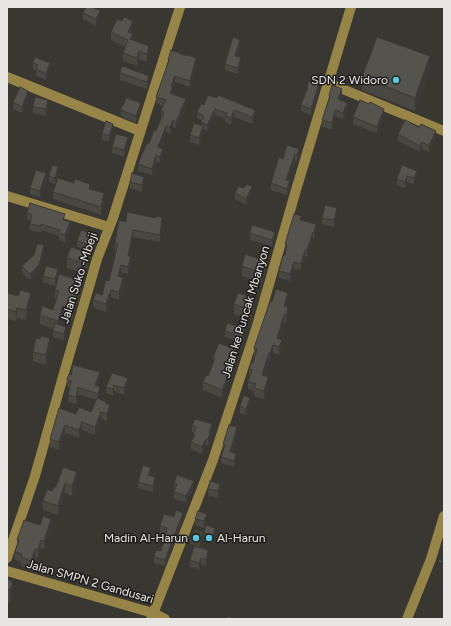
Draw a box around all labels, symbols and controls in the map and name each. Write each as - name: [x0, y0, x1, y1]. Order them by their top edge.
- place label: SDN 2 Widoro: [311, 73, 388, 87]
- marker: SDN 2 Widoro: [391, 75, 401, 85]
- street label: Jalan Suko -Mbeji: [57, 231, 101, 325]
- street label: Jalan ke Puncak Mbanyon: [219, 244, 273, 380]
- place label: Madin Al-Harun: [104, 531, 188, 545]
- place label: Al-Harun: [217, 531, 265, 545]
- marker: Madin Al-Harun: [191, 533, 201, 543]
- marker: Al-Harun: [204, 533, 214, 543]
- street label: Jalan SMPN 2 Gandusari: [25, 557, 155, 607]

